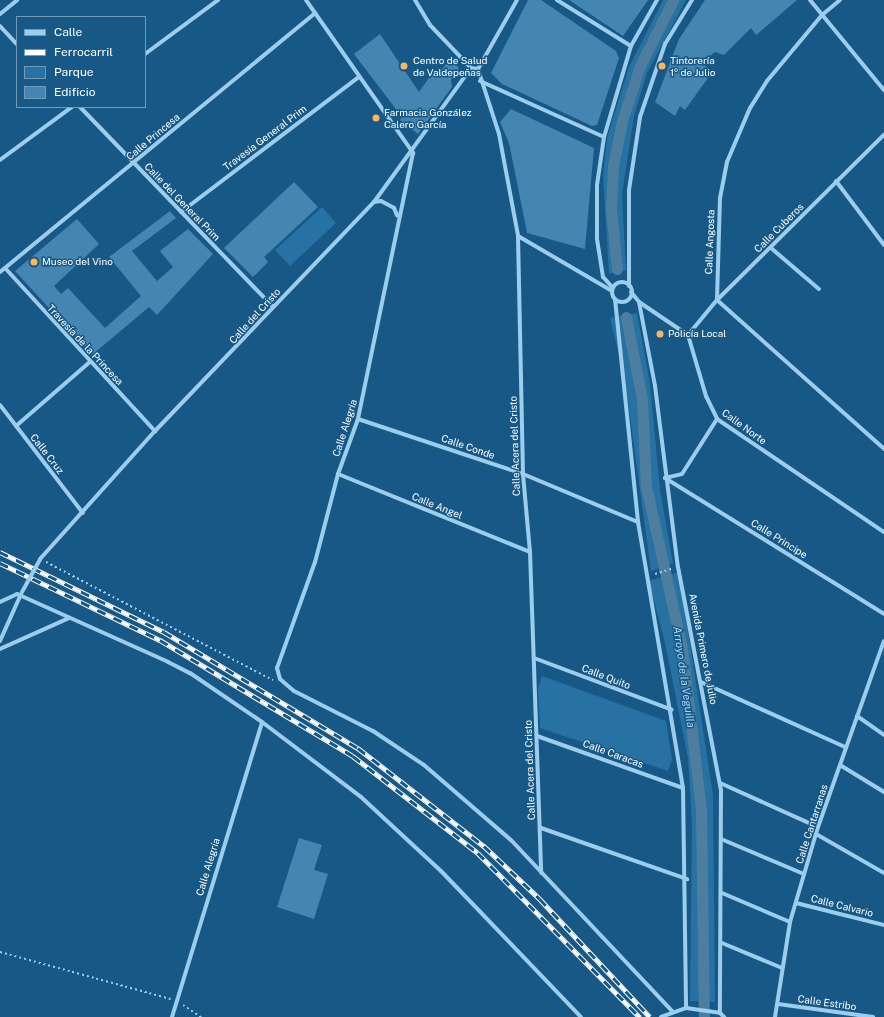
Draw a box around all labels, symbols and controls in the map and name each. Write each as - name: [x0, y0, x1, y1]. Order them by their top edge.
- legend: [16, 16, 146, 108]
- text: Calle: [54, 25, 82, 39]
- text: Ferrocarril: [54, 45, 113, 59]
- place label: Centro de Salud de Valdepeñas: [413, 54, 488, 78]
- place label: Tintorería 1º de Julio: [670, 54, 715, 78]
- marker: Centro de Salud de Valdepeñas: [398, 60, 410, 72]
- marker: Tintorería 1º de Julio: [657, 61, 667, 71]
- text: Parque: [54, 65, 94, 79]
- text: Edificio: [54, 85, 96, 99]
- street label: Travesía General Prim: [221, 103, 309, 173]
- place label: Farmacia González Calero García: [384, 106, 472, 130]
- street label: Calle Princesa: [124, 111, 182, 163]
- marker: Farmacia González Calero García: [371, 113, 381, 123]
- street label: Calle del General Prim: [142, 160, 222, 244]
- street label: Calle Cuberos: [752, 201, 806, 255]
- street label: Calle Angosta: [703, 209, 717, 275]
- place label: Museo del Vino: [42, 256, 113, 268]
- marker: Museo del Vino: [29, 257, 39, 267]
- street label: Calle del Cristo: [227, 286, 283, 346]
- street label: Travesía de la Princesa: [44, 302, 126, 388]
- place label: Policía Local: [668, 328, 726, 340]
- marker: Policía Local: [655, 329, 665, 339]
- street label: Calle Acera del Cristo: [507, 396, 523, 496]
- street label: Calle Alegría: [330, 398, 360, 458]
- street label: Calle Norte: [719, 407, 769, 447]
- street label: Calle Cruz: [28, 432, 66, 476]
- street label: Calle Conde: [440, 432, 496, 462]
- street label: Calle Angel: [410, 490, 464, 522]
- street label: Calle Principe: [749, 517, 809, 561]
- street label: Avenida Primero de Julio: [686, 592, 720, 706]
- water label: Arroyo de la Veguilla: [670, 625, 698, 729]
- street label: Calle Quito: [580, 662, 632, 692]
- street label: Calle Acera del Cristo: [522, 720, 538, 820]
- street label: Calle Caracas: [581, 737, 645, 771]
- street label: Calle Cantarranas: [793, 783, 831, 865]
- street label: Calle Alegría: [194, 837, 222, 897]
- street label: Calle Calvario: [810, 892, 874, 920]
- street label: Calle Estribo: [797, 993, 857, 1013]

